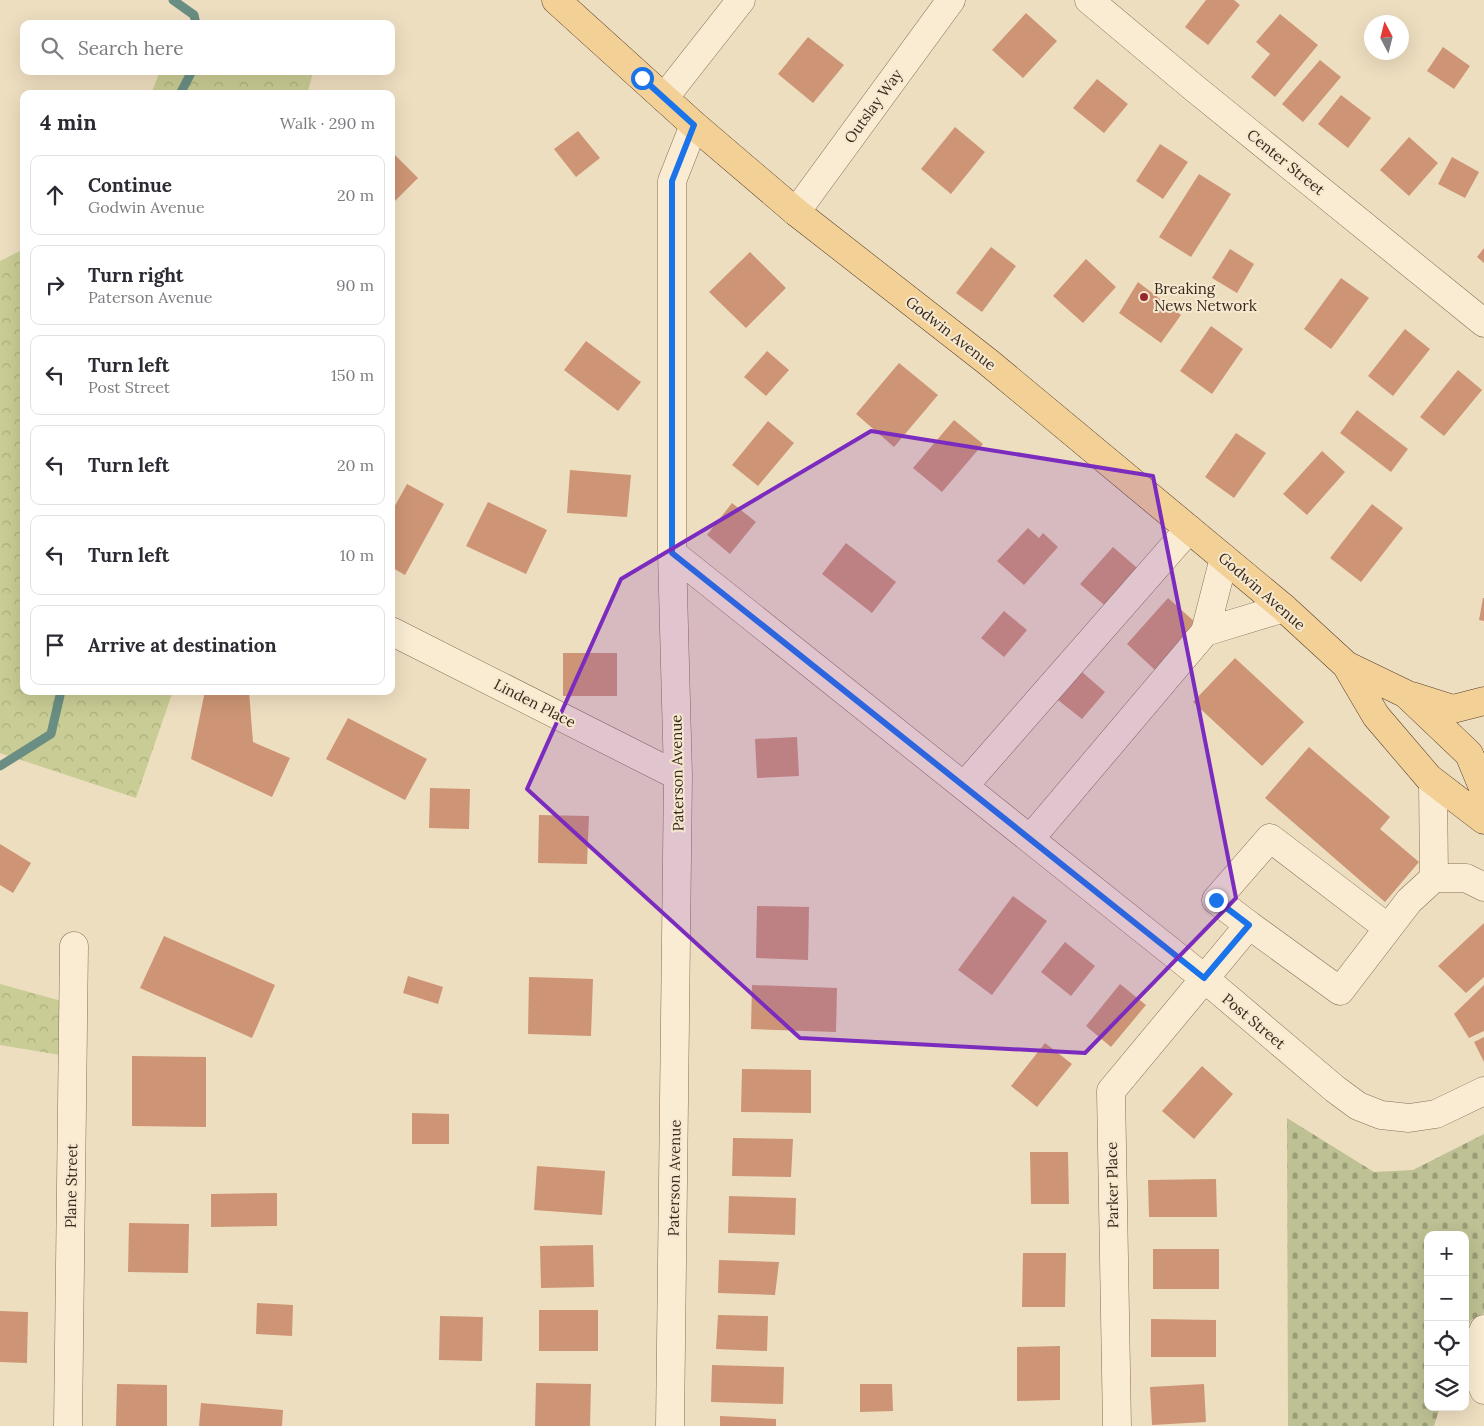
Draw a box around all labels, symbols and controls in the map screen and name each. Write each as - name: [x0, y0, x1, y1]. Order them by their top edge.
- north arrow: [1364, 15, 1409, 60]
- search box: [20, 20, 395, 75]
- icon: search: [38, 34, 66, 62]
- text: Search here: [78, 36, 184, 60]
- street label: Outslay Way: [840, 65, 906, 147]
- route start: [631, 67, 654, 90]
- text: 4 min: [40, 109, 97, 136]
- text: Walk · 290 m: [280, 113, 375, 133]
- street label: Center Street: [1243, 125, 1329, 199]
- text: Continue: [88, 173, 172, 197]
- icon: ahead: [41, 181, 69, 209]
- text: 20 m: [337, 185, 374, 205]
- text: Godwin Avenue: [88, 197, 205, 217]
- text: Turn right: [88, 263, 184, 287]
- icon: right: [41, 271, 69, 299]
- text: 90 m: [336, 275, 374, 295]
- place label: Breaking News Network: [1154, 279, 1257, 315]
- text: Paterson Avenue: [88, 287, 213, 307]
- marker: Breaking News Network: [1138, 291, 1150, 303]
- street label: Godwin Avenue: [902, 292, 1000, 374]
- text: Turn left: [88, 353, 169, 377]
- icon: left: [41, 361, 69, 389]
- text: 150 m: [331, 365, 374, 385]
- text: Post Street: [88, 377, 170, 397]
- icon: left: [41, 451, 69, 479]
- text: Turn left: [88, 453, 169, 477]
- text: 20 m: [337, 455, 374, 475]
- icon: left: [41, 541, 69, 569]
- text: Turn left: [88, 543, 169, 567]
- text: 10 m: [340, 545, 374, 565]
- street label: Godwin Avenue: [1215, 548, 1309, 634]
- icon: arrive: [41, 631, 69, 659]
- text: Arrive at destination: [88, 633, 277, 657]
- street label: Linden Place: [491, 674, 579, 732]
- street label: Paterson Avenue: [666, 714, 688, 832]
- route end: [1205, 889, 1228, 912]
- street label: Post Street: [1218, 989, 1290, 1053]
- street label: Paterson Avenue: [663, 1119, 685, 1237]
- street label: Parker Place: [1102, 1142, 1122, 1228]
- street label: Plane Street: [61, 1143, 81, 1228]
- map controls: [1424, 1231, 1469, 1411]
- button: +: [1424, 1231, 1469, 1276]
- button: −: [1424, 1276, 1469, 1321]
- button: locate: [1424, 1321, 1469, 1366]
- button: layers: [1424, 1366, 1469, 1411]

